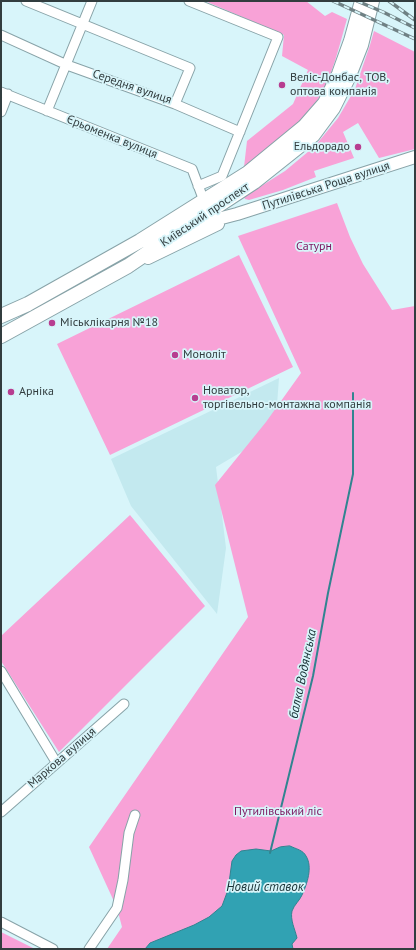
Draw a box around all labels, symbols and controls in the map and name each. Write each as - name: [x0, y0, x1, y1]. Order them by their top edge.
- street label: Середня вулиця: [90, 67, 174, 107]
- place label: Веліс-Донбас, ТОВ, оптова компанія: [290, 71, 389, 99]
- marker: Веліс-Донбас, ТОВ, оптова компанія: [277, 80, 287, 90]
- street label: Єрьоменка вулиця: [64, 112, 160, 162]
- place label: Ельдорадо: [294, 140, 350, 154]
- marker: Ельдорадо: [353, 142, 363, 152]
- street label: Путилівська Роща вулиця: [260, 159, 392, 213]
- street label: Київський проспект: [158, 180, 252, 250]
- park label: Сатурн: [296, 240, 332, 254]
- place label: Міськлікарня №18: [60, 316, 158, 330]
- marker: Міськлікарня №18: [47, 318, 57, 328]
- place label: Моноліт: [183, 348, 226, 362]
- marker: Моноліт: [170, 350, 180, 360]
- place label: Новатор, торгівельно-монтажна компанія: [203, 384, 371, 412]
- place label: Арніка: [19, 385, 54, 399]
- marker: Арніка: [6, 387, 16, 397]
- marker: Новатор, торгівельно-монтажна компанія: [190, 393, 200, 403]
- water label: балка Водянська: [286, 628, 320, 720]
- street label: Маркова вулиця: [25, 725, 99, 791]
- park label: Путилівський ліс: [234, 805, 322, 819]
- water label: Новий ставок: [226, 879, 304, 895]

